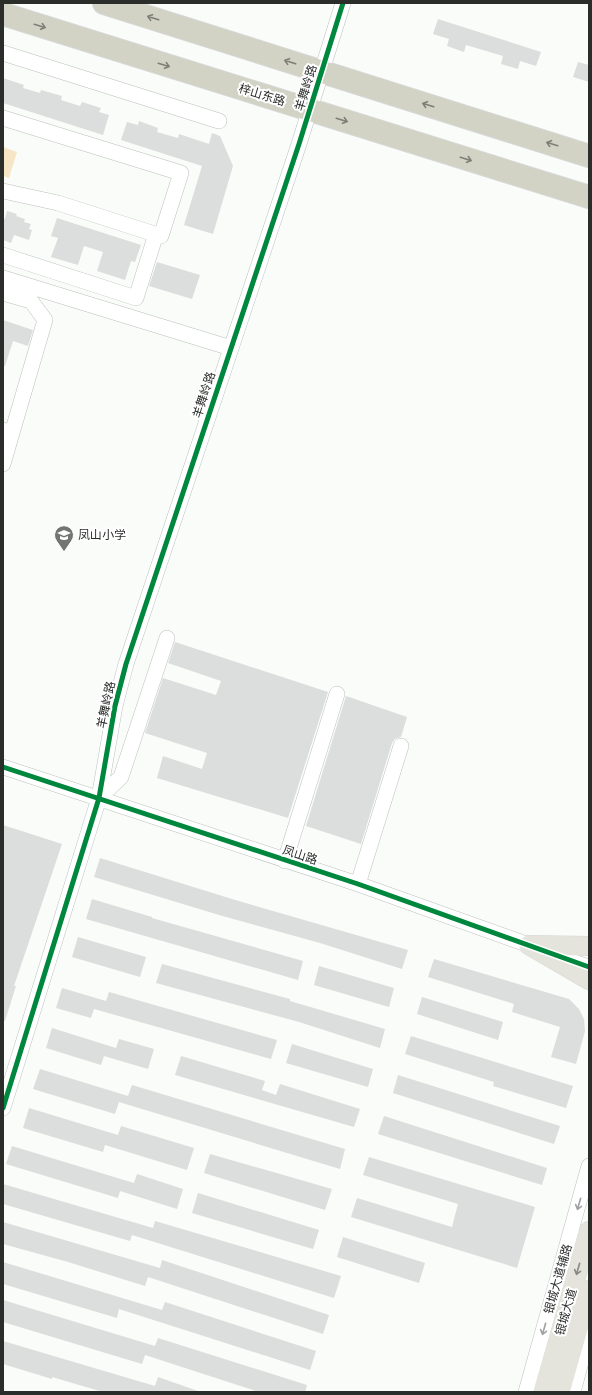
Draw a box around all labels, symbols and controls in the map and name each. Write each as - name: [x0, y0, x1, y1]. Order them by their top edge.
- one-way arrow: [147, 14, 159, 22]
- one-way arrow: [34, 23, 47, 30]
- one-way arrow: [284, 58, 297, 65]
- one-way arrow: [158, 62, 171, 69]
- street label: 羊舞岭路: [292, 63, 321, 113]
- street label: 梓山东路: [237, 81, 287, 110]
- one-way arrow: [421, 101, 434, 108]
- one-way arrow: [335, 117, 348, 124]
- one-way arrow: [545, 140, 558, 147]
- one-way arrow: [459, 156, 472, 163]
- street label: 羊舞岭路: [190, 370, 219, 420]
- school or university icon: 凤山小学: [53, 524, 75, 552]
- place label: 凤山小学: [78, 528, 126, 543]
- street label: 羊舞岭路: [94, 680, 119, 730]
- street label: 凤山路: [280, 843, 319, 868]
- one-way arrow: [574, 1197, 582, 1210]
- street label: 银城大道辅路: [541, 1242, 575, 1316]
- one-way arrow: [574, 1262, 581, 1275]
- street label: 银城大道: [552, 1287, 580, 1337]
- one-way arrow: [540, 1322, 547, 1335]

